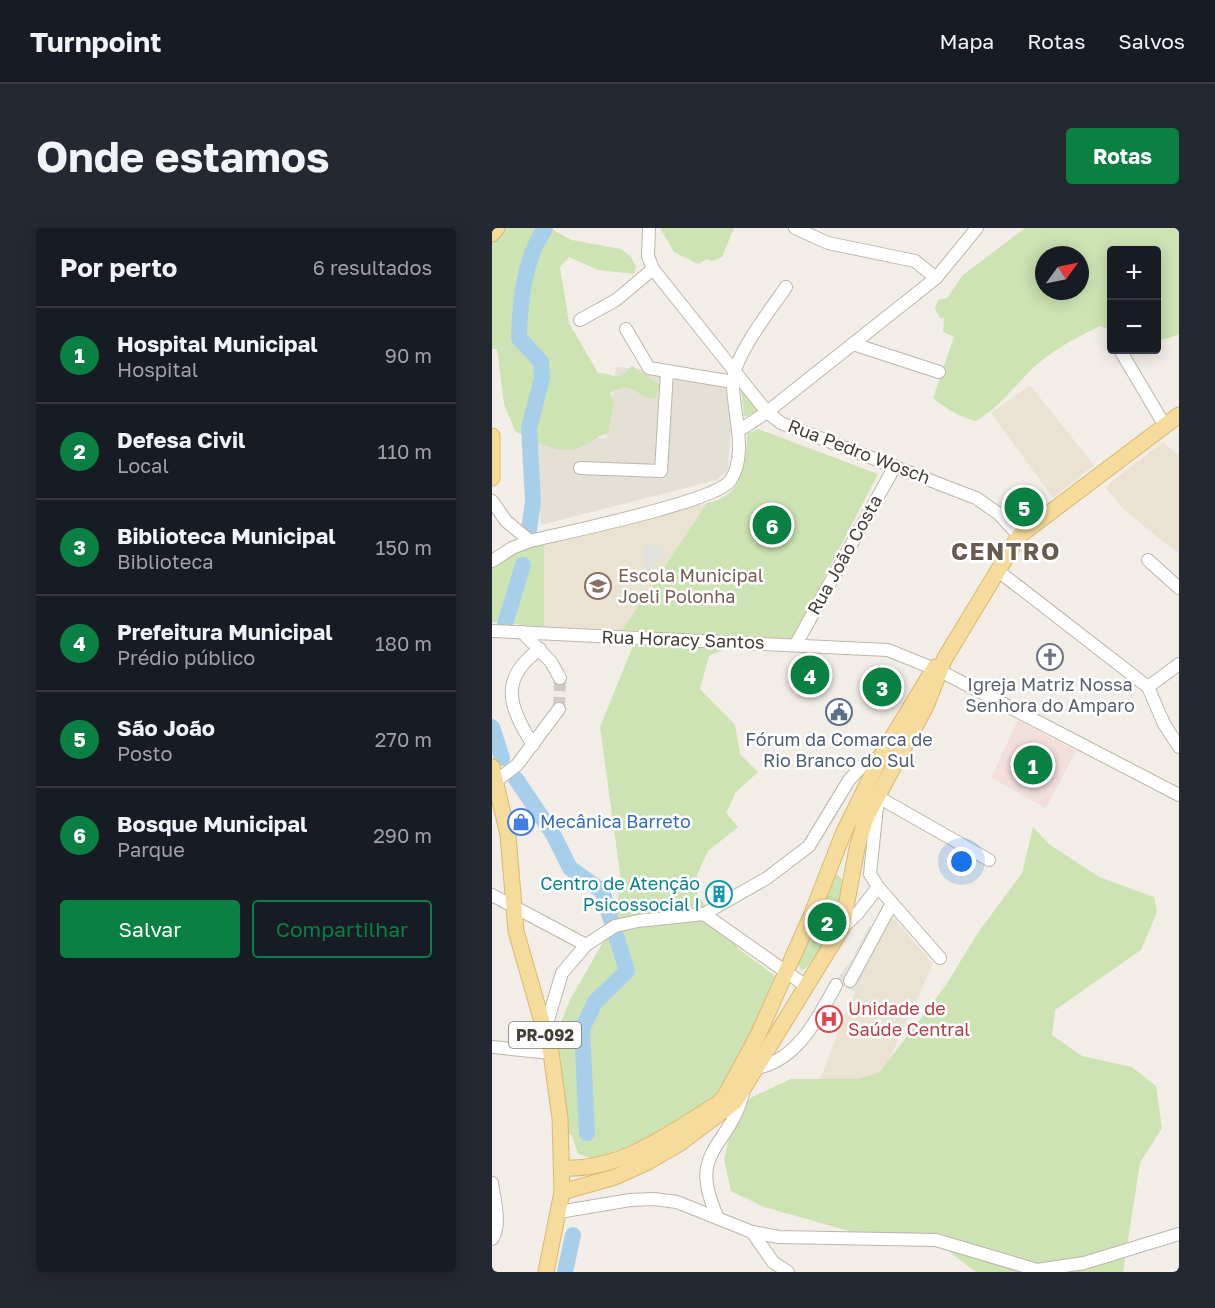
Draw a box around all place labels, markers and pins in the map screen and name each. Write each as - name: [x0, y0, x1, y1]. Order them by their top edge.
- pin: 5: [1004, 484, 1044, 530]
- pin: 6: [752, 502, 792, 548]
- place label: Escola Municipal Joeli Polonha: [618, 564, 764, 607]
- school or university icon: Escola Municipal Joeli Polonha: [583, 571, 613, 601]
- church icon: Igreja Matriz Nossa Senhora do Amparo: [1035, 642, 1065, 672]
- pin: 4: [790, 652, 830, 698]
- pin: 3: [862, 664, 902, 710]
- place label: Igreja Matriz Nossa Senhora do Amparo: [965, 673, 1135, 716]
- public building icon: Fórum da Comarca de Rio Branco do Sul: [824, 697, 854, 727]
- place label: Fórum da Comarca de Rio Branco do Sul: [745, 728, 933, 771]
- pin: 1: [1014, 742, 1052, 788]
- shop icon: Mecânica Barreto: [506, 807, 536, 837]
- place label: Mecânica Barreto: [540, 810, 691, 832]
- place label: Centro de Atenção Psicossocial I: [540, 872, 700, 915]
- building icon: Centro de Atenção Psicossocial I: [704, 879, 734, 909]
- pin: 2: [808, 900, 846, 944]
- place label: Unidade de Saúde Central: [848, 997, 970, 1040]
- hospital icon: Unidade de Saúde Central: [814, 1004, 844, 1034]

